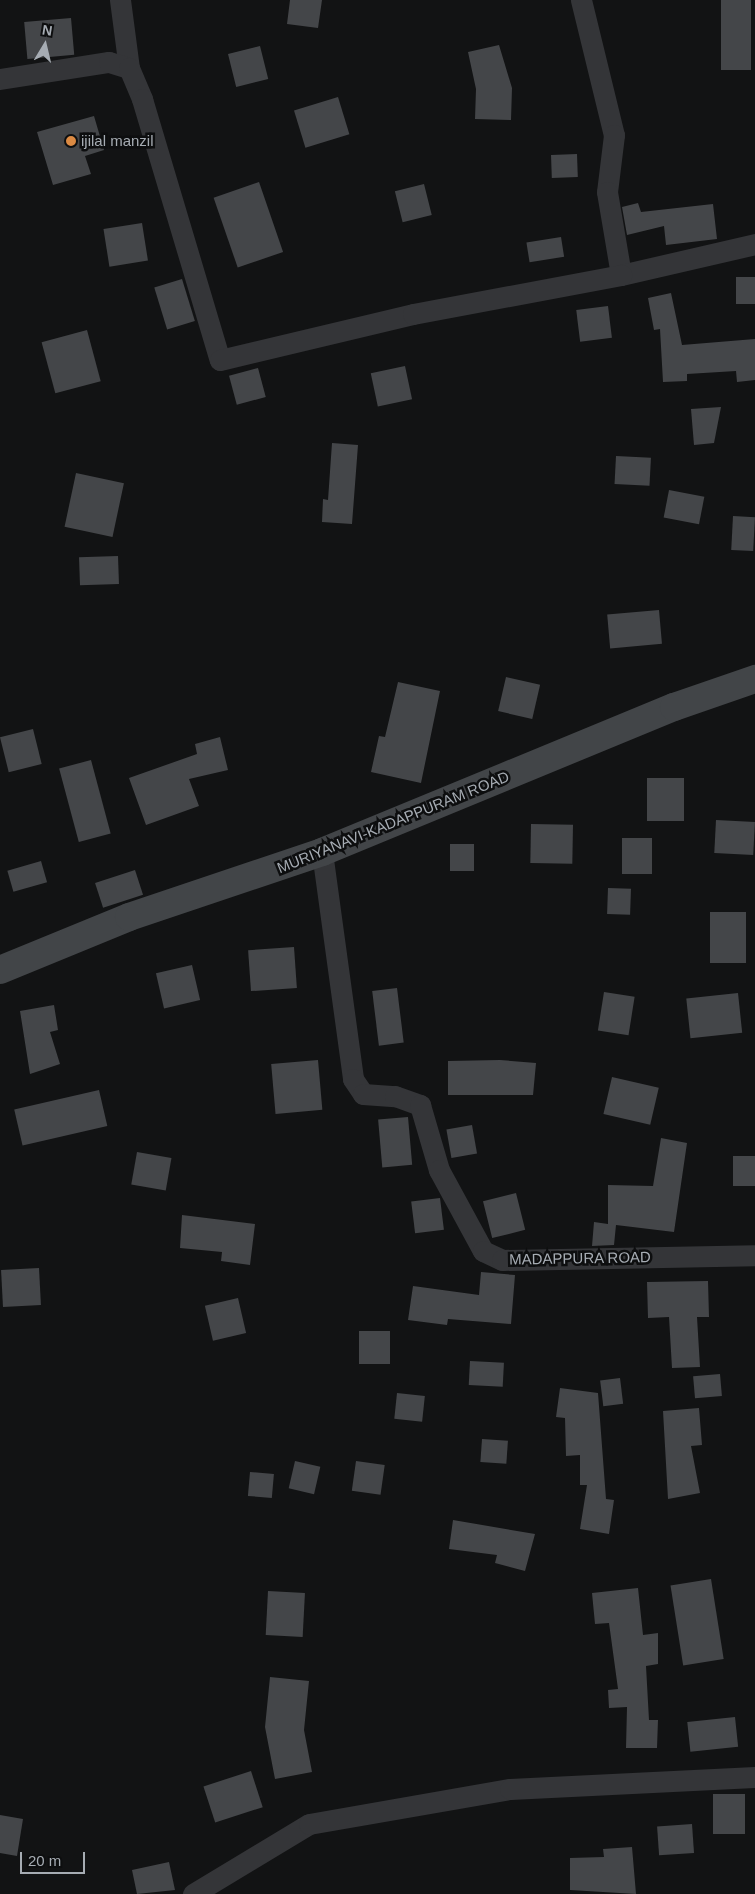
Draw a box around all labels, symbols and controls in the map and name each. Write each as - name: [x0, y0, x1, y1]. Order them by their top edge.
- north arrow: [20, 20, 70, 70]
- text: N: [41, 21, 54, 39]
- place label: ijilal manzil: [81, 132, 154, 150]
- marker: ijilal manzil: [65, 135, 77, 147]
- street label: MURIYANAVI-KADAPPURAM ROAD: [274, 767, 512, 877]
- street label: MADAPPURA ROAD: [509, 1248, 651, 1268]
- scale bar: [22, 1842, 88, 1874]
- text: 20 m: [28, 1852, 61, 1869]

